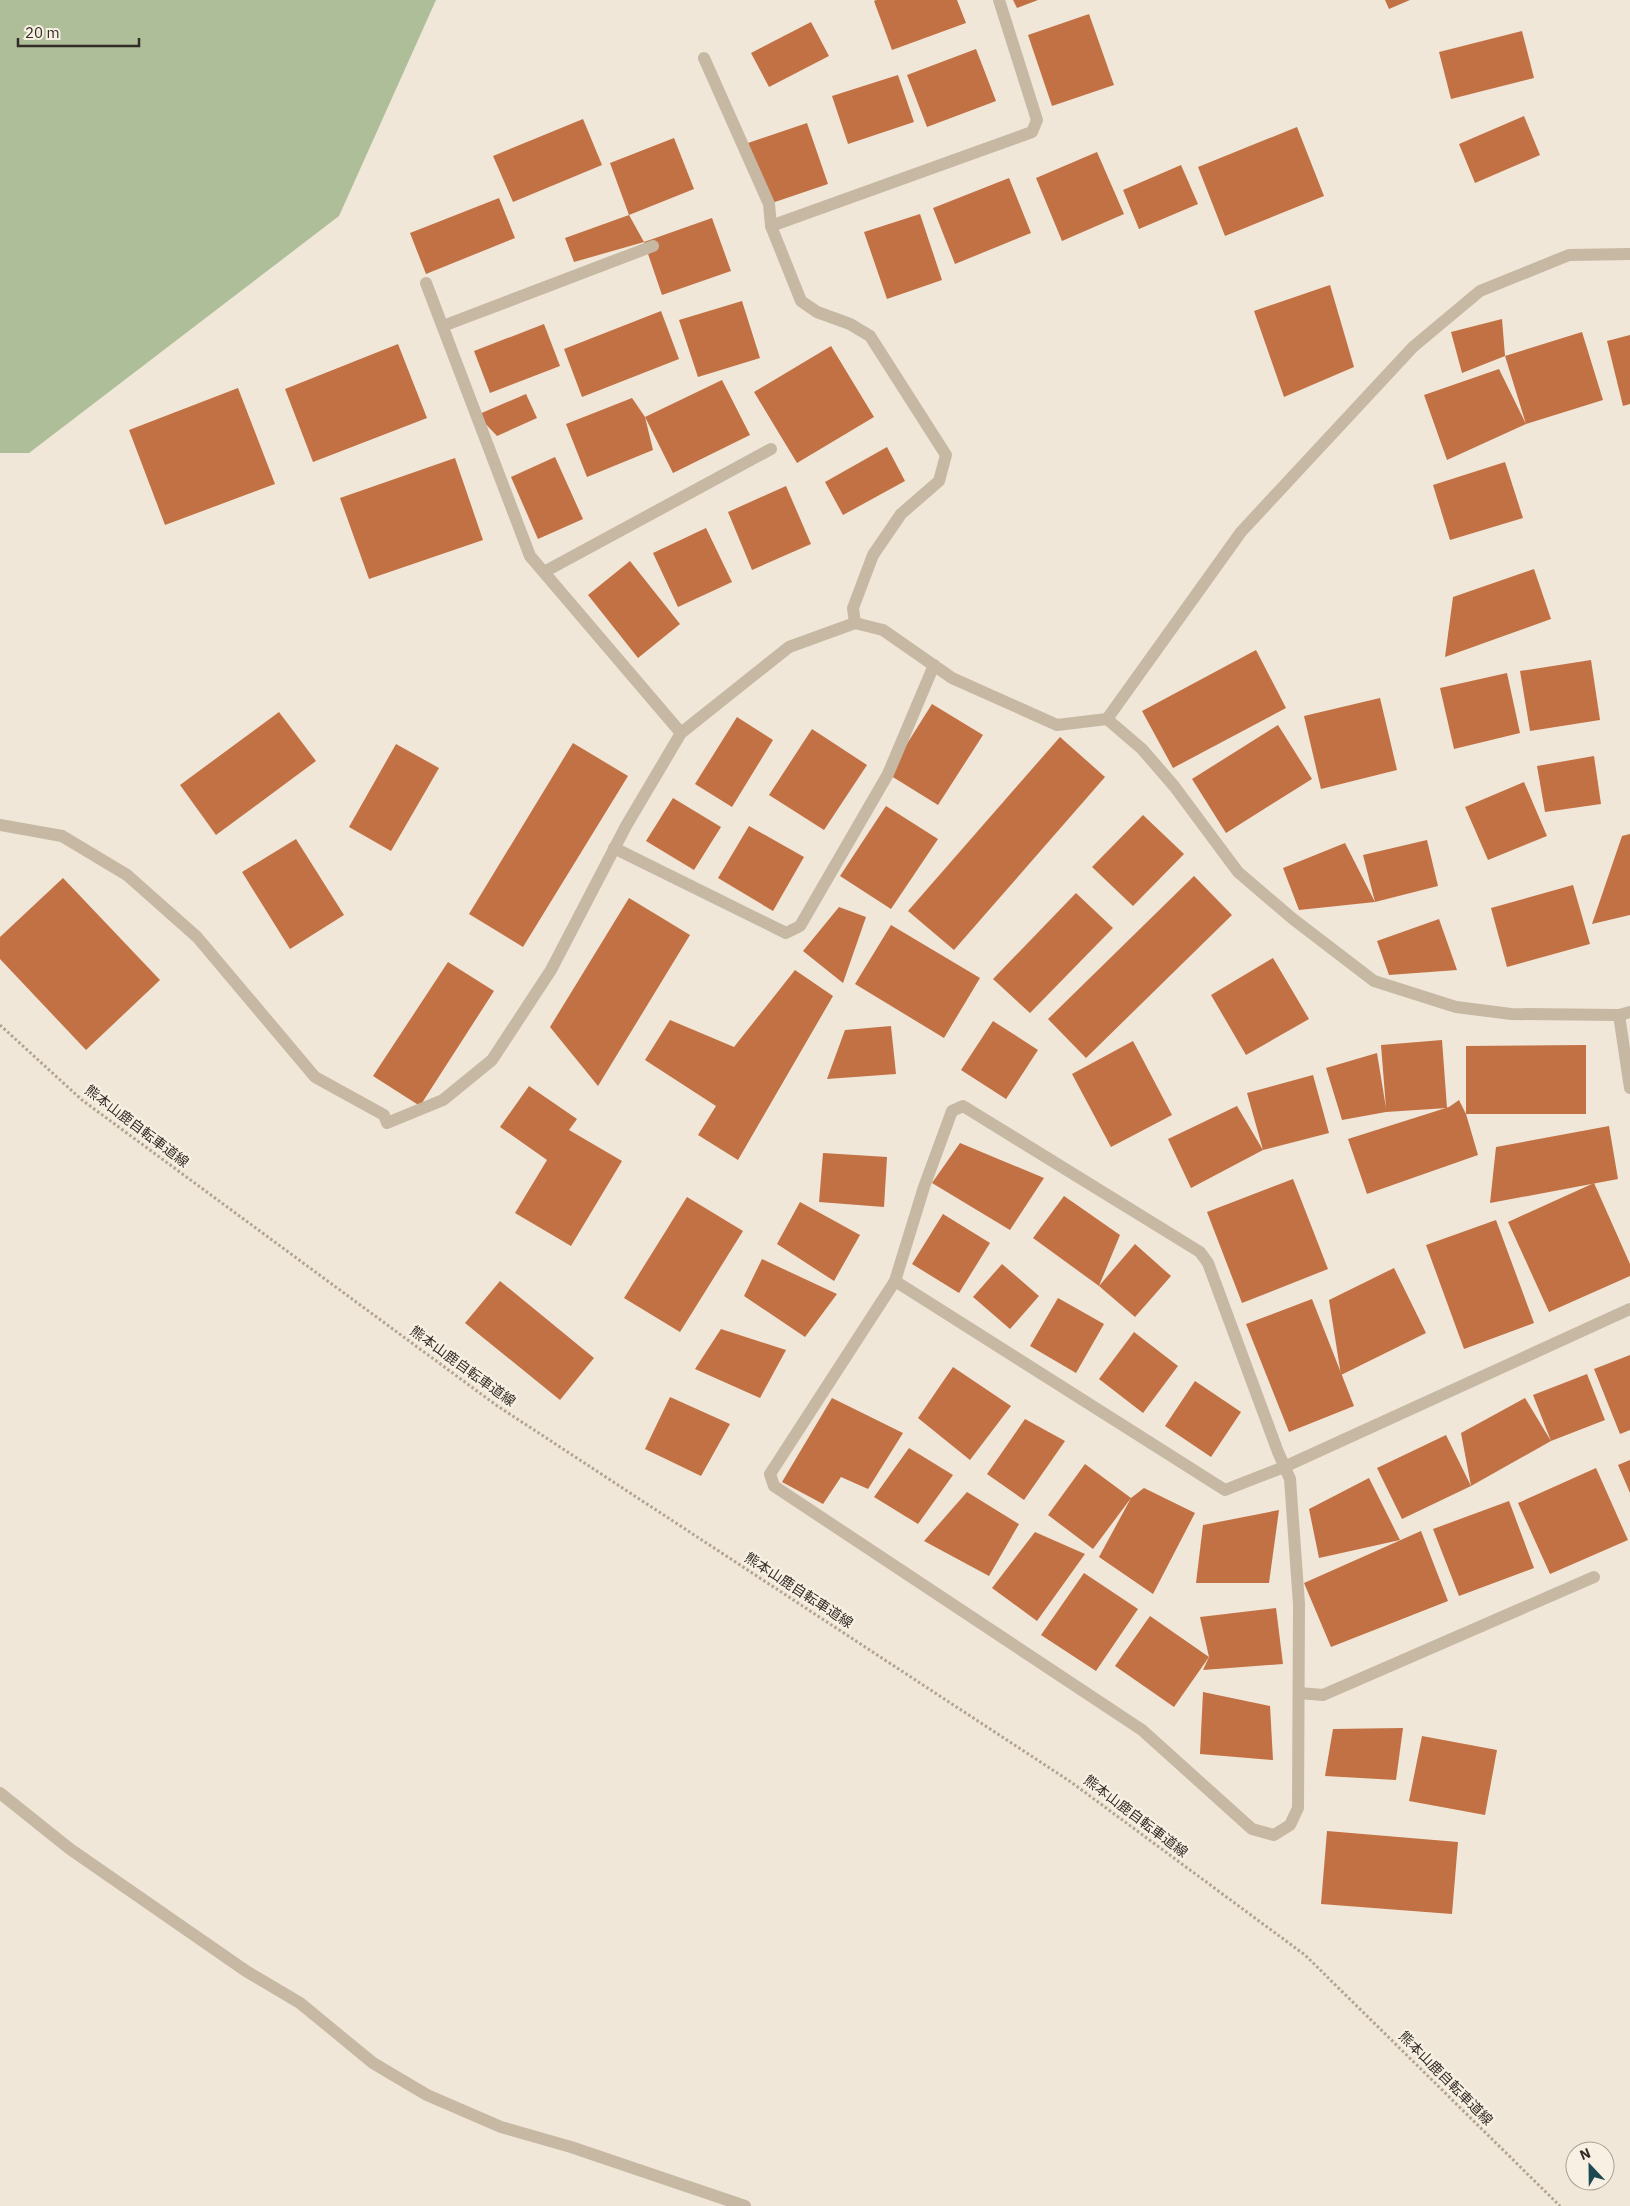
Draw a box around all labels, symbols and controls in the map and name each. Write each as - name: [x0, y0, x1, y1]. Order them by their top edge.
- scale bar: [18, 15, 139, 47]
- text: 20 m: [25, 23, 60, 42]
- street label: 熊本山鹿自転車道線: [81, 1081, 193, 1171]
- street label: 熊本山鹿自転車道線: [407, 1322, 519, 1410]
- street label: 熊本山鹿自転車道線: [741, 1548, 857, 1632]
- street label: 熊本山鹿自転車道線: [1080, 1771, 1192, 1861]
- street label: 熊本山鹿自転車道線: [1395, 2027, 1497, 2129]
- north arrow: [1565, 2141, 1615, 2191]
- text: N: [1577, 2144, 1593, 2164]

